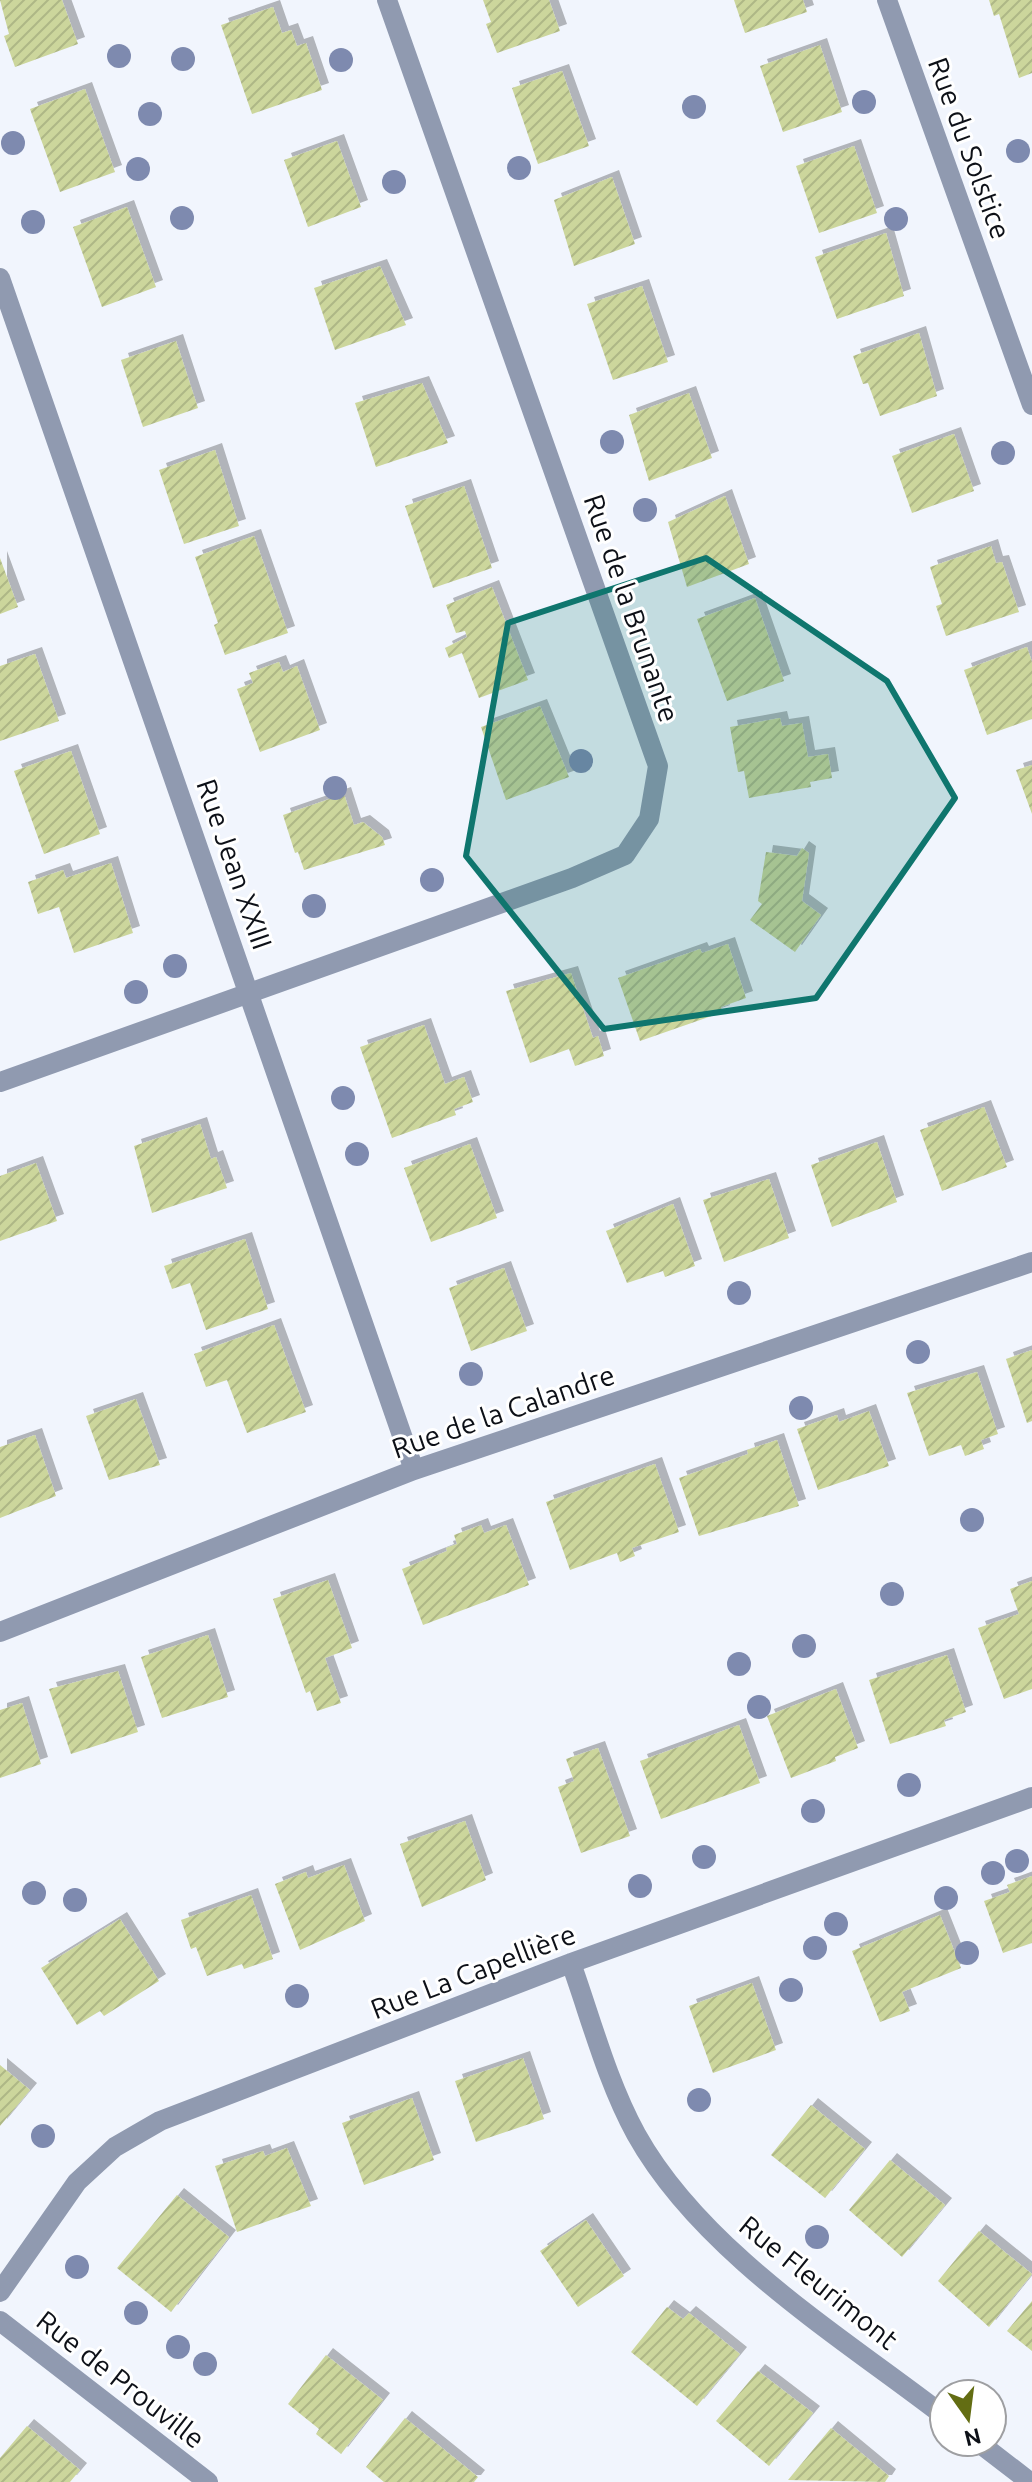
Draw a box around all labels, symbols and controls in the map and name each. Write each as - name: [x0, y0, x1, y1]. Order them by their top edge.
- street label: Rue du Solstice: [923, 53, 1017, 243]
- street label: Rue de la Brunante: [578, 490, 686, 726]
- street label: Rue Jean XXIII: [191, 775, 279, 953]
- street label: Rue de la Calandre: [388, 1358, 618, 1464]
- street label: Rue La Capellière: [366, 1918, 580, 2024]
- street label: Rue Fleurimont: [734, 2209, 904, 2355]
- street label: Rue de Prouville: [31, 2304, 211, 2454]
- north arrow: [928, 2378, 1008, 2458]
- text: N: [962, 2424, 984, 2452]

